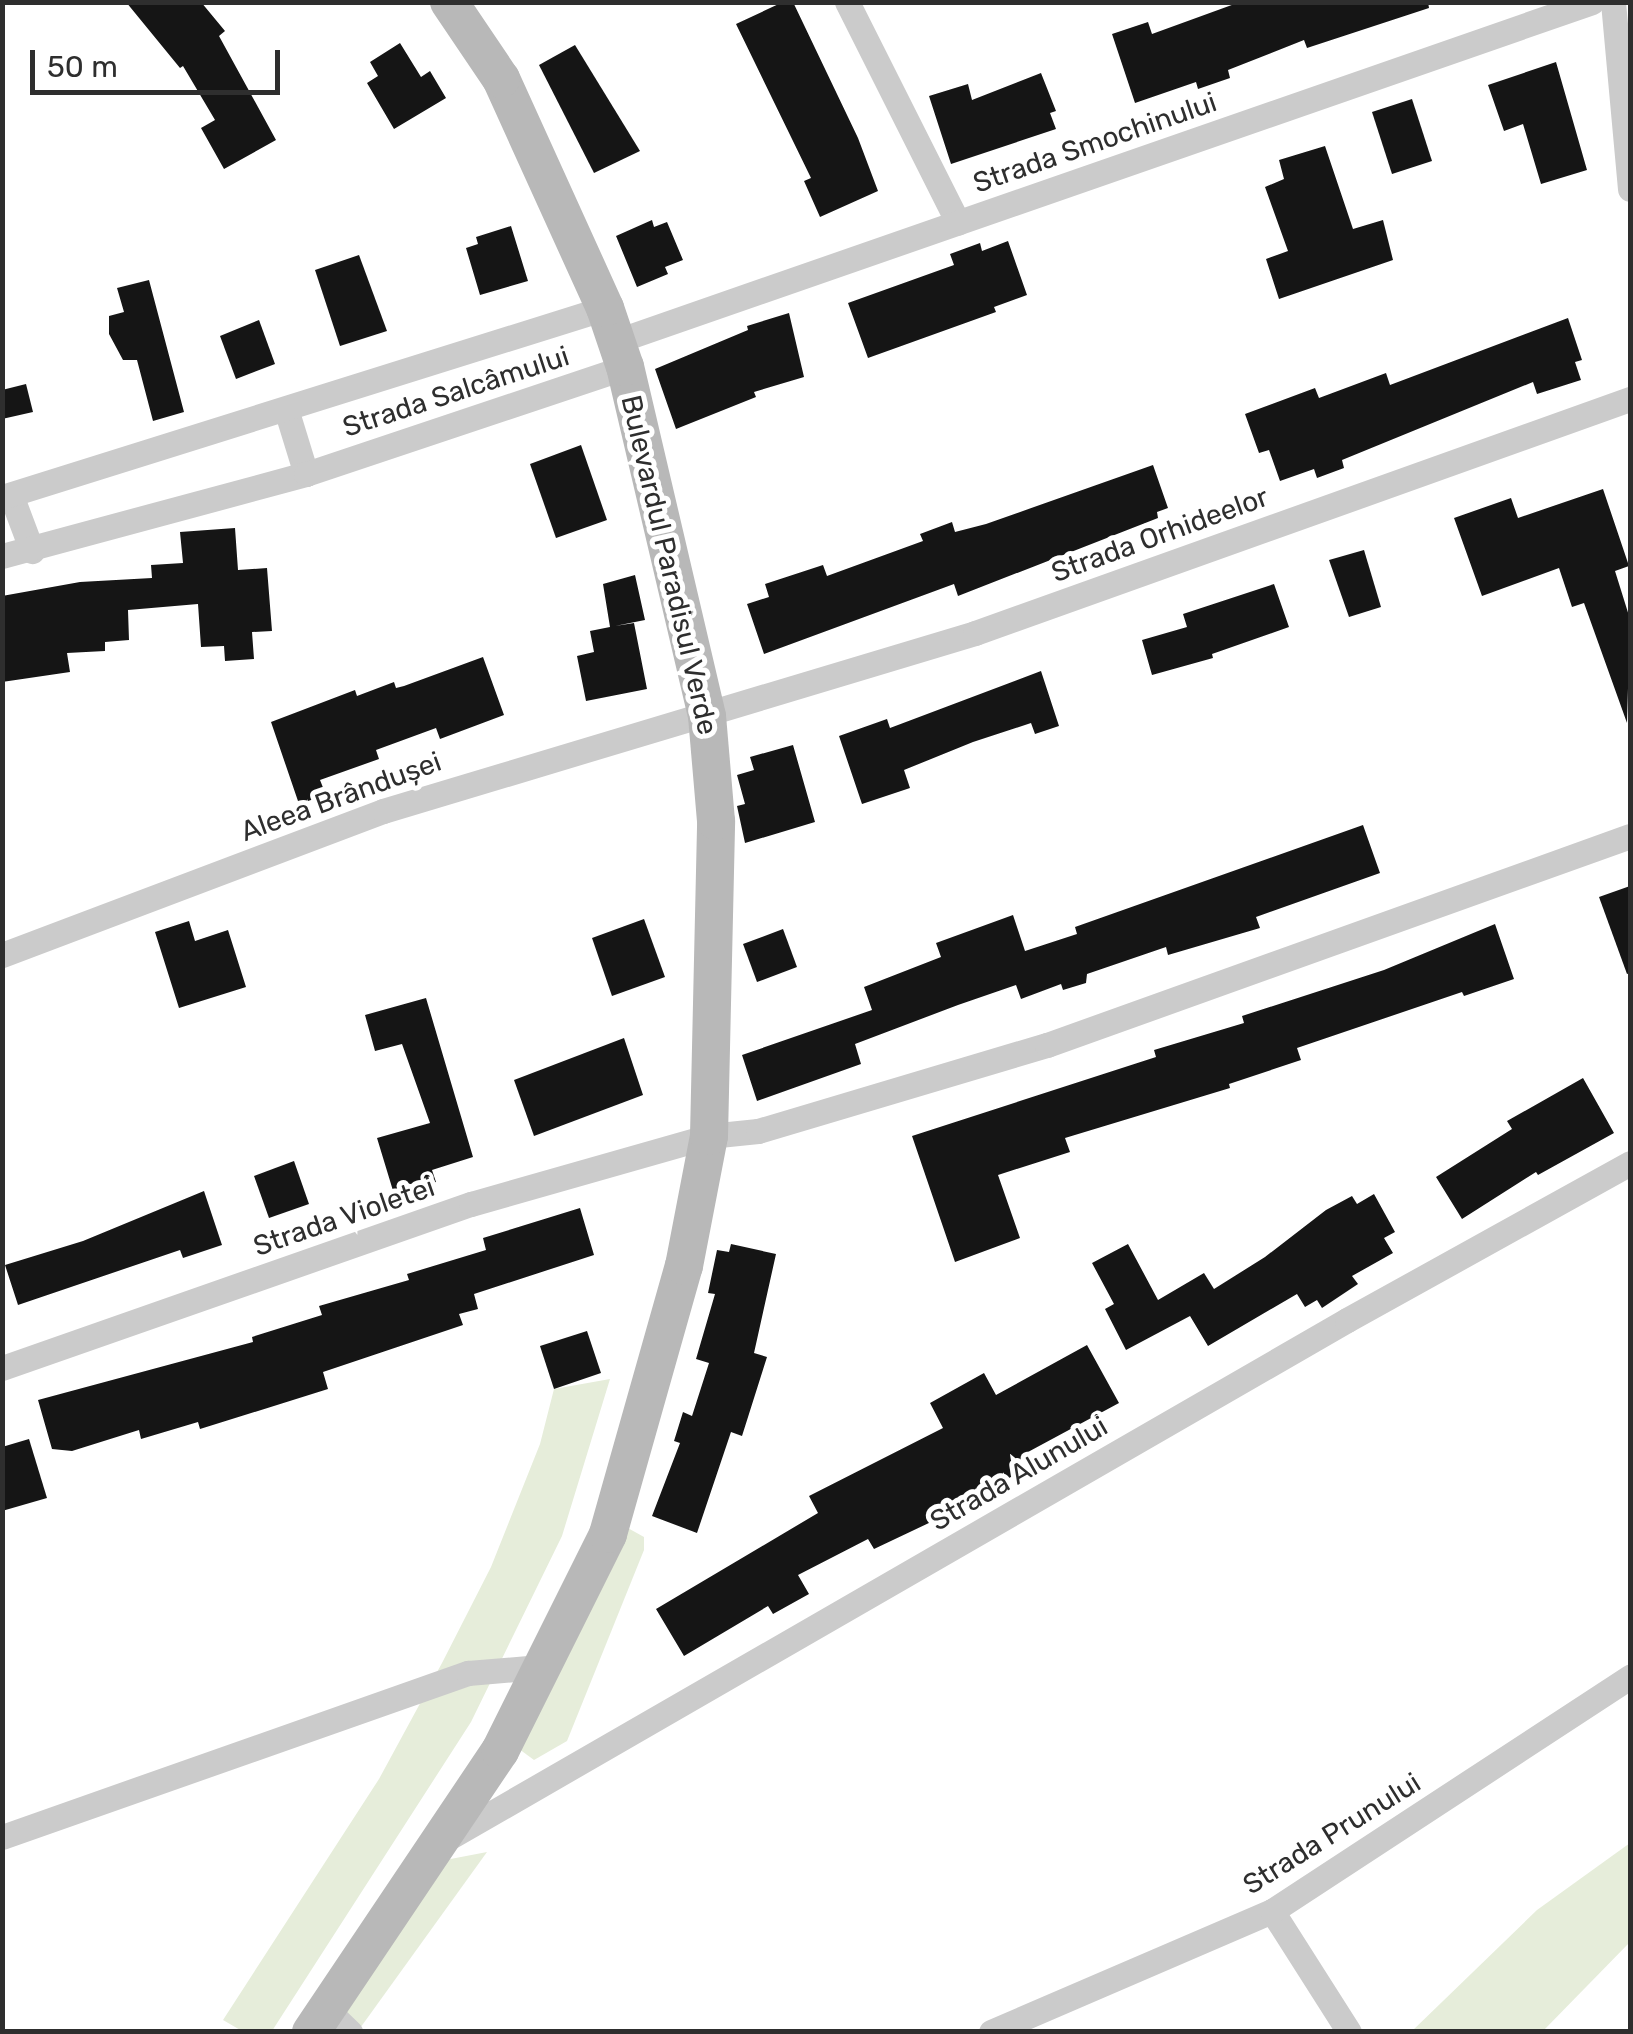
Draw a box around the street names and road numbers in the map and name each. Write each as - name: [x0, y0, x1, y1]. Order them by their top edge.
- street label: Strada Smochinului: [969, 86, 1221, 200]
- street label: Strada Salcâmului: [339, 340, 573, 444]
- street label: Bulevardul Paradisul Verde: [613, 392, 725, 738]
- street label: Strada Orhideelor: [1047, 480, 1273, 590]
- street label: Aleea Brândușei: [236, 745, 446, 849]
- street label: Strada Violetei: [249, 1170, 439, 1264]
- street label: Strada Alunului: [924, 1409, 1114, 1539]
- street label: Strada Prunului: [1237, 1766, 1427, 1902]

